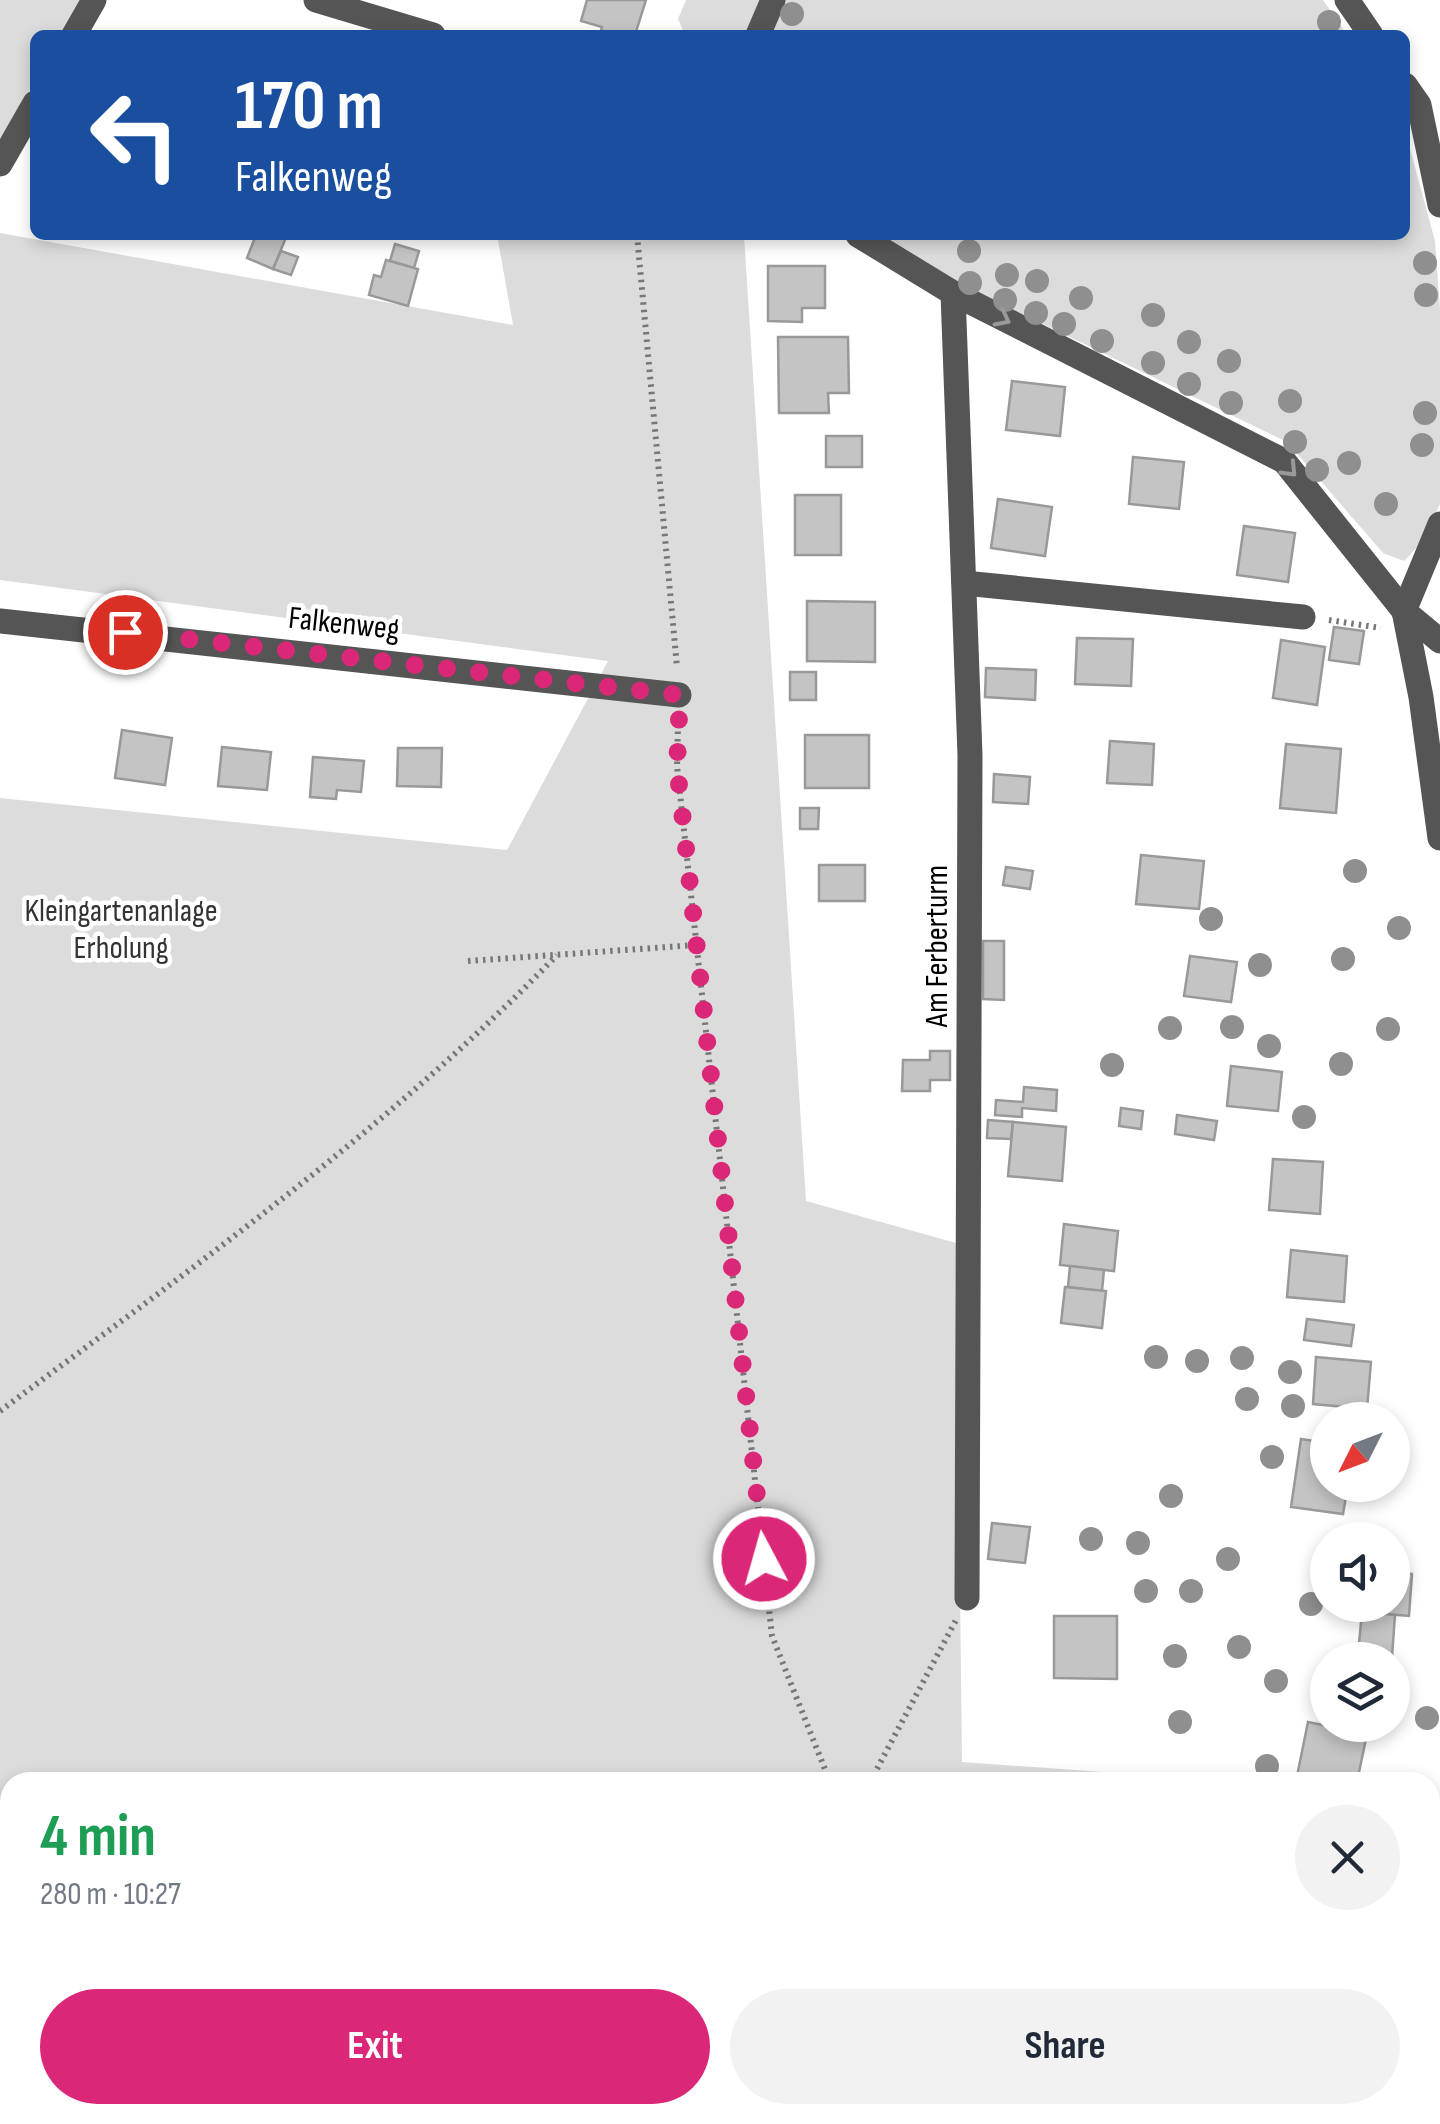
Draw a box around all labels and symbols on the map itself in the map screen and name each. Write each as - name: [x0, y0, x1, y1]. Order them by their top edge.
- one-way arrow: [993, 306, 1011, 326]
- one-way arrow: [1278, 458, 1296, 476]
- pin: [83, 590, 168, 675]
- street label: Falkenweg: [286, 599, 402, 649]
- street label: Am Ferberturm: [918, 865, 957, 1028]
- park label: Kleingartenanlage Erholung: [24, 892, 218, 968]
- north arrow: [1310, 1402, 1410, 1502]
- position arrow: [712, 1507, 816, 1611]

